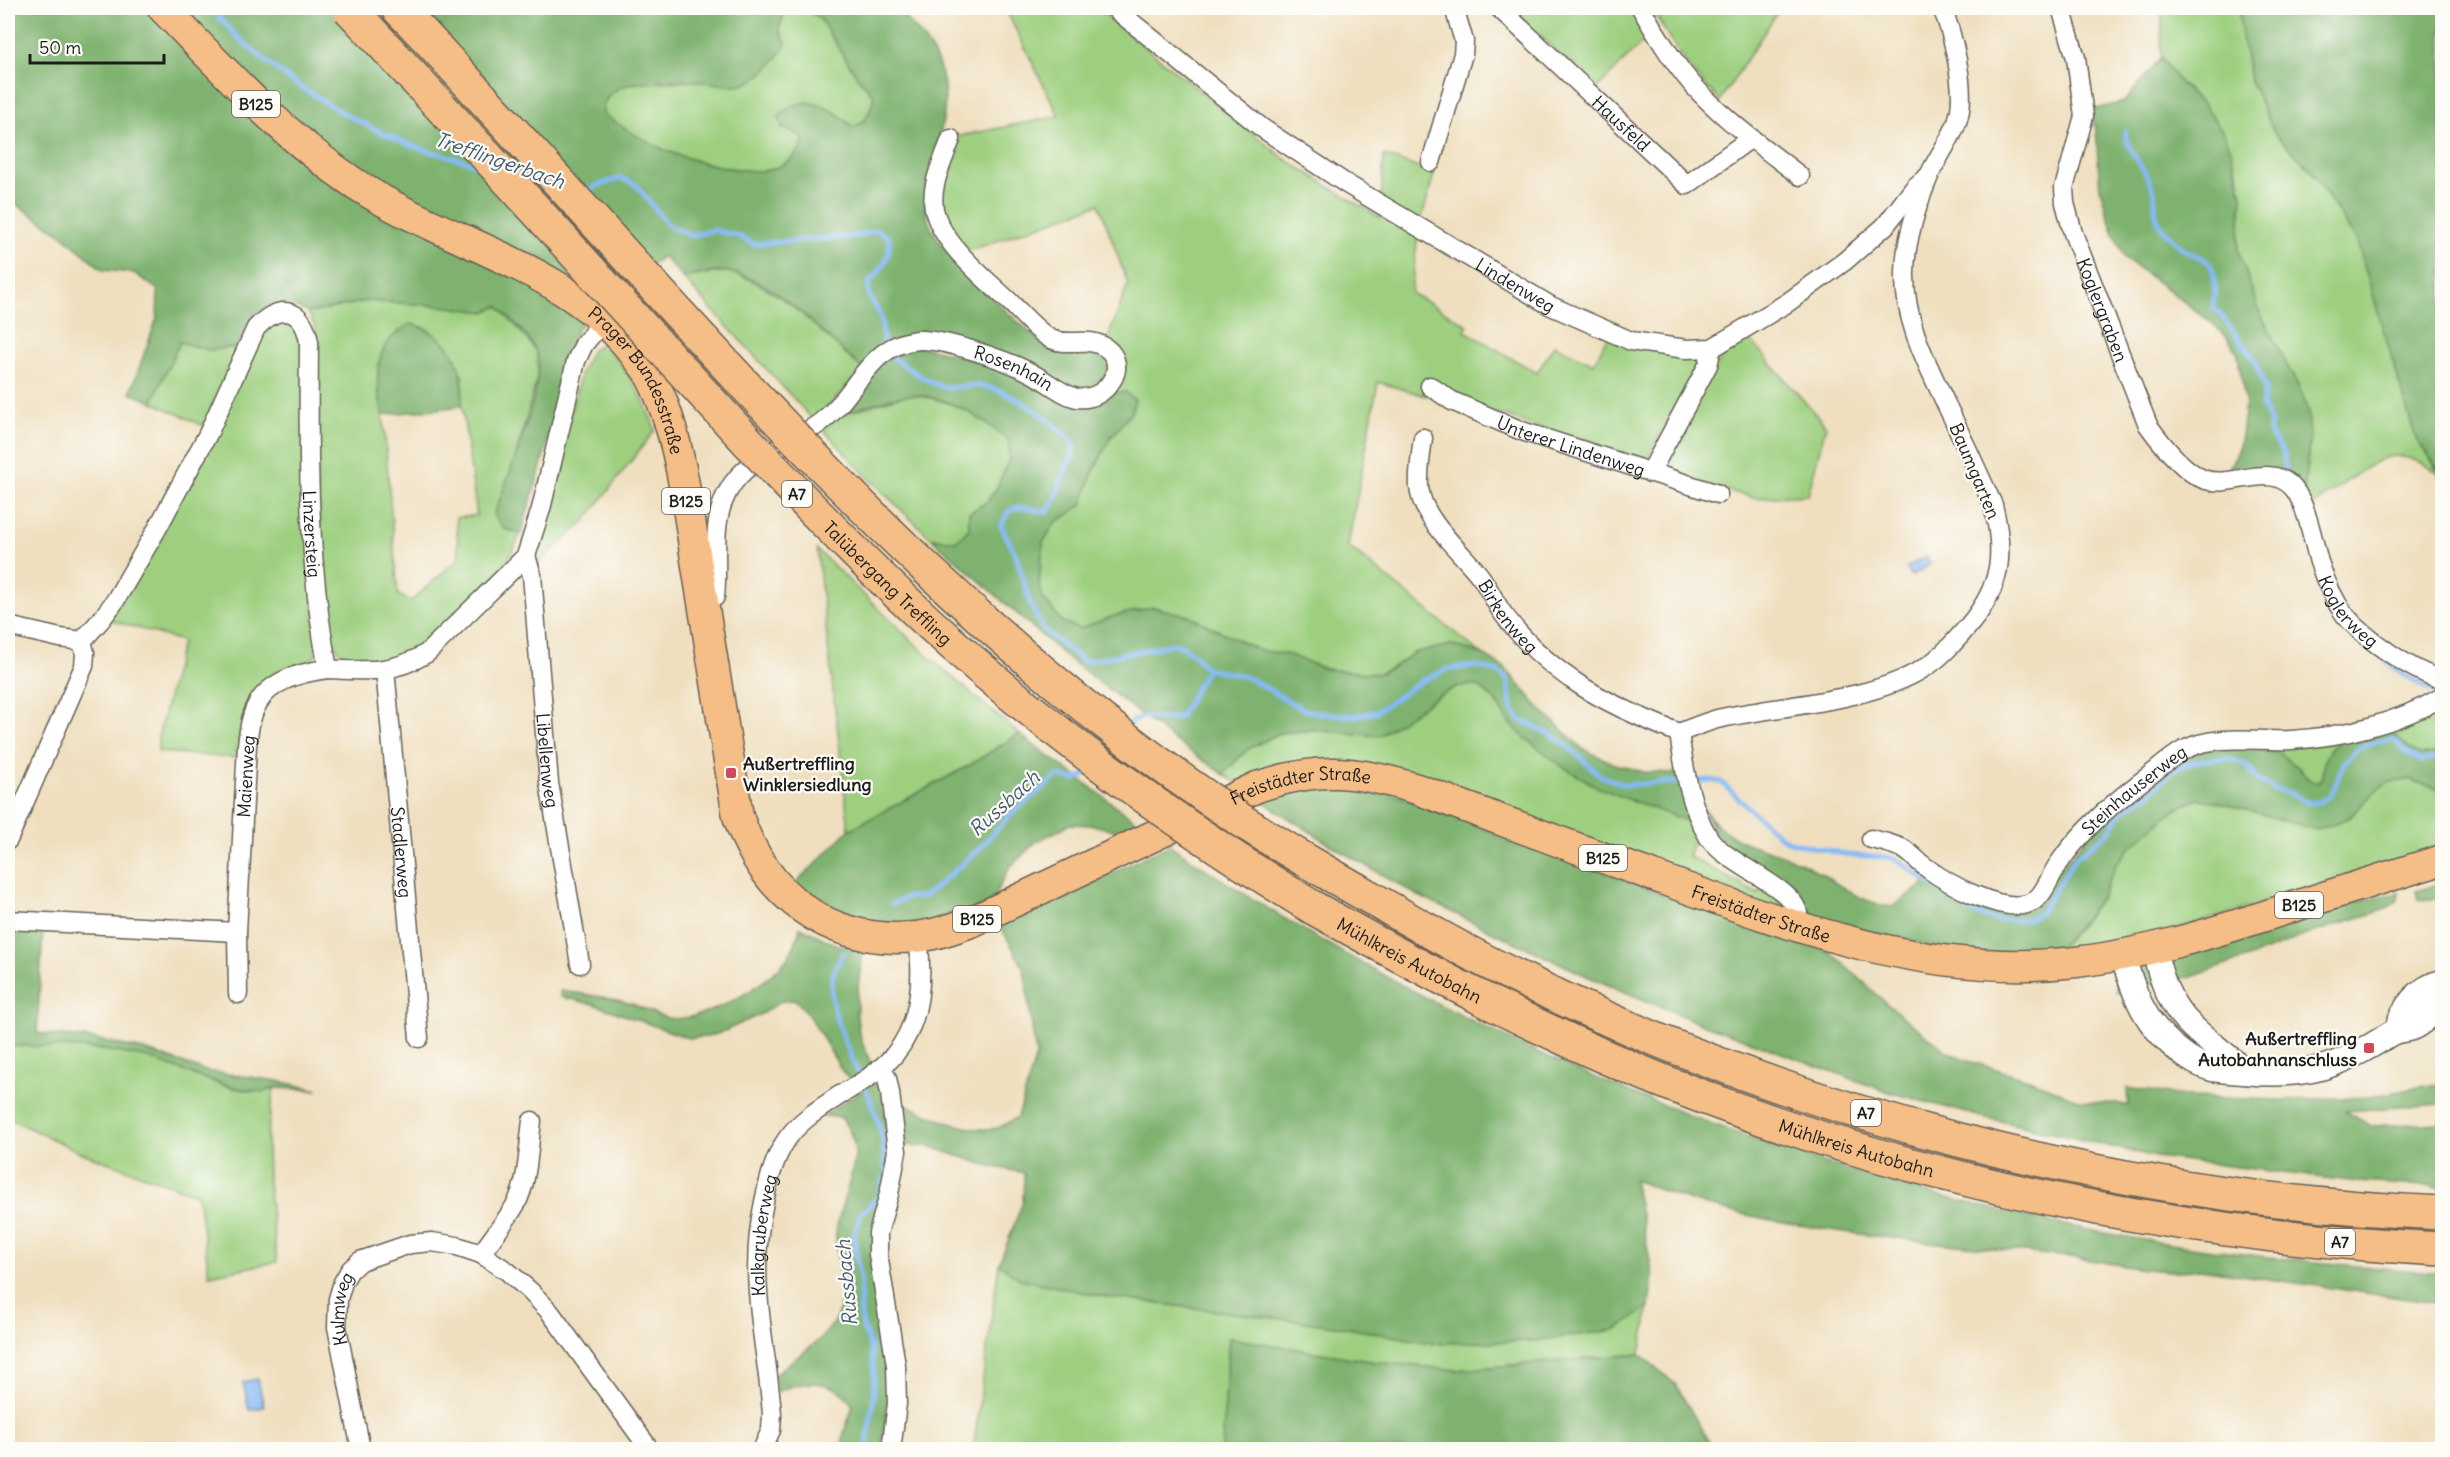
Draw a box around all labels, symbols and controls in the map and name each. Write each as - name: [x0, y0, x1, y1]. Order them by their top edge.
- scale bar: [30, 27, 164, 65]
- text: 50 m: [39, 36, 81, 59]
- street label: Hausfeld: [1587, 90, 1656, 156]
- road number: B125: [232, 91, 280, 117]
- water label: Trefflingerbach: [432, 126, 568, 194]
- street label: Lindenweg: [1472, 252, 1560, 318]
- street label: Koglergraben: [2072, 255, 2134, 365]
- street label: Prager Bundesstraße: [584, 301, 689, 456]
- street label: Rosenhain: [971, 340, 1058, 395]
- street label: Unterer Lindenweg: [1493, 410, 1648, 481]
- street label: Baumgarten: [1944, 420, 2006, 522]
- road number: A7: [782, 481, 812, 507]
- road number: B125: [662, 488, 710, 514]
- street label: Linzersteig: [298, 490, 326, 579]
- street label: Talübergang Treffling: [818, 516, 957, 650]
- street label: Koglerweg: [2313, 572, 2383, 652]
- street label: Birkenweg: [1474, 575, 1543, 658]
- street label: Libellenweg: [532, 712, 565, 810]
- street label: Maienweg: [232, 734, 260, 818]
- street label: Steinhauserweg: [2076, 740, 2191, 840]
- place label: Außertreffling Winklersiedlung: [743, 752, 872, 796]
- street label: Freistädter Straße: [1226, 761, 1373, 810]
- water label: Russbach: [963, 764, 1045, 841]
- marker: Außertreffling Winklersiedlung: [724, 766, 738, 780]
- street label: Stadlerweg: [386, 806, 418, 899]
- road number: B125: [1579, 845, 1627, 871]
- street label: Freistädter Straße: [1689, 879, 1833, 947]
- road number: B125: [2275, 892, 2323, 918]
- road number: B125: [953, 906, 1001, 932]
- street label: Mühlkreis Autobahn: [1333, 912, 1486, 1008]
- place label: Außertreffling Autobahnanschluss: [2198, 1027, 2357, 1071]
- marker: Außertreffling Autobahnanschluss: [2362, 1041, 2376, 1055]
- road number: A7: [1851, 1100, 1881, 1126]
- street label: Mühlkreis Autobahn: [1776, 1113, 1937, 1182]
- street label: Kalkgruberweg: [746, 1171, 782, 1297]
- road number: A7: [2325, 1229, 2355, 1255]
- water label: Russbach: [830, 1238, 862, 1327]
- street label: Kulmweg: [325, 1267, 358, 1348]

